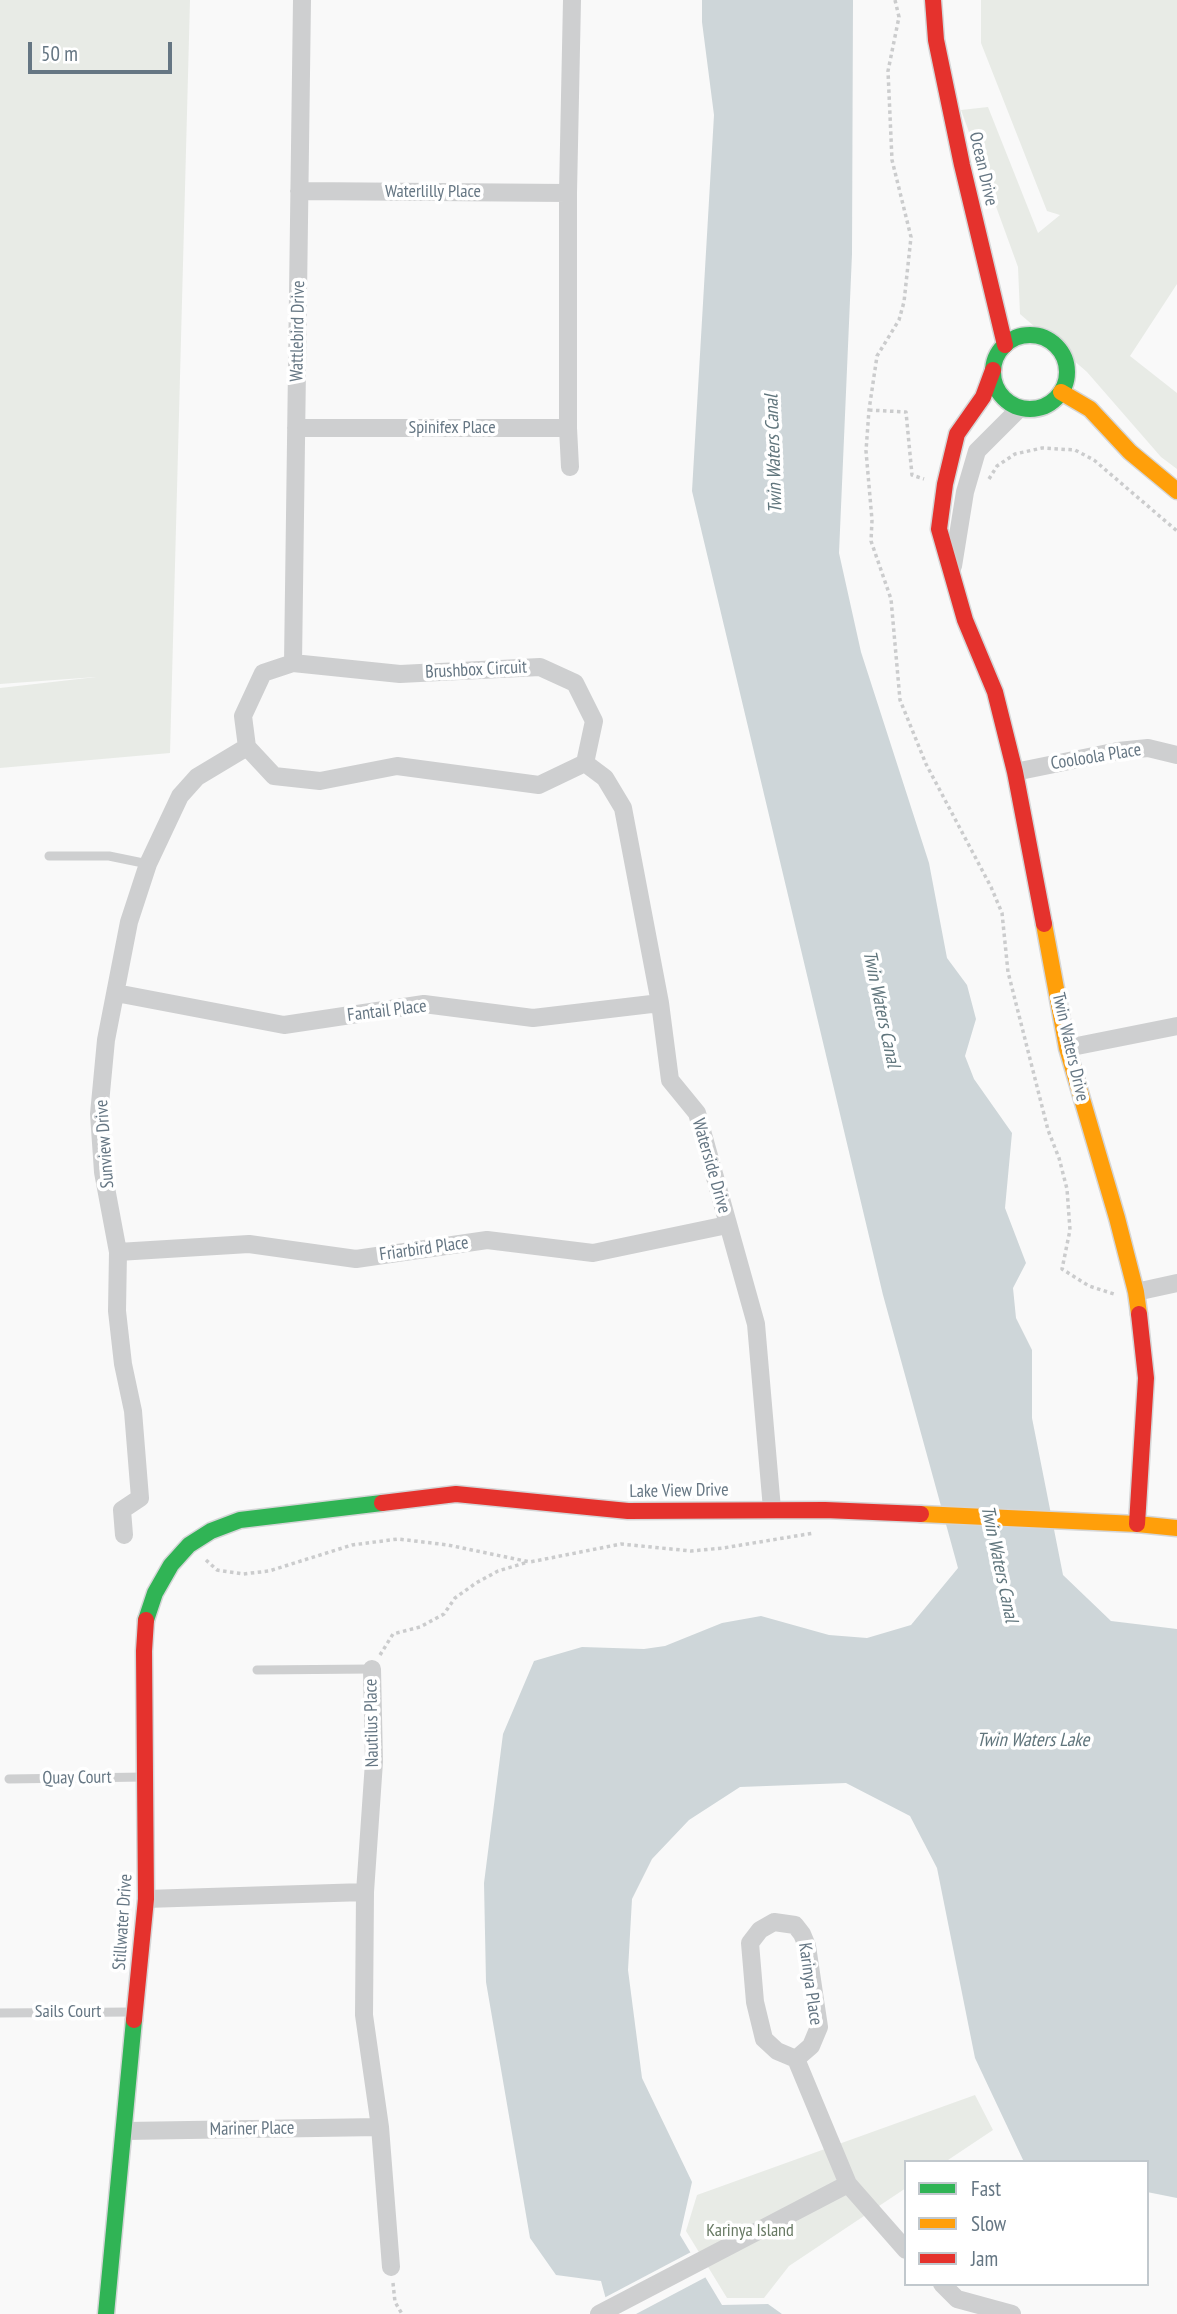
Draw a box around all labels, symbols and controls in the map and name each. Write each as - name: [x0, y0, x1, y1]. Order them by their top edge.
- scale bar: [32, 28, 175, 72]
- text: 50 m: [41, 40, 78, 67]
- street label: Ocean Drive: [964, 130, 1002, 208]
- street label: Waterlilly Place: [385, 181, 481, 203]
- street label: Wattlebird Drive: [286, 280, 310, 382]
- water label: Twin Waters Canal: [761, 394, 787, 514]
- street label: Spinifex Place: [408, 417, 496, 439]
- street label: Brushbox Circuit: [425, 657, 527, 683]
- street label: Cooloola Place: [1049, 739, 1143, 775]
- water label: Twin Waters Canal: [857, 948, 905, 1070]
- street label: Twin Waters Drive: [1047, 991, 1093, 1103]
- street label: Fantail Place: [346, 995, 428, 1027]
- street label: Sunview Drive: [91, 1099, 119, 1189]
- street label: Waterside Drive: [687, 1116, 735, 1216]
- street label: Friarbird Place: [378, 1232, 470, 1266]
- street label: Lake View Drive: [629, 1479, 729, 1503]
- water label: Twin Waters Canal: [975, 1503, 1023, 1625]
- street label: Nautilus Place: [360, 1679, 384, 1767]
- water label: Twin Waters Lake: [977, 1730, 1089, 1752]
- street label: Quay Court: [42, 1767, 112, 1789]
- street label: Stillwater Drive: [109, 1873, 137, 1971]
- street label: Karinya Place: [794, 1941, 826, 2027]
- street label: Sails Court: [35, 2001, 101, 2023]
- street label: Mariner Place: [209, 2117, 295, 2141]
- legend: [904, 2160, 1149, 2286]
- text: Fast: [971, 2175, 1001, 2202]
- text: Slow: [971, 2210, 1006, 2237]
- park label: Karinya Island: [706, 2220, 794, 2242]
- text: Jam: [971, 2245, 998, 2272]

